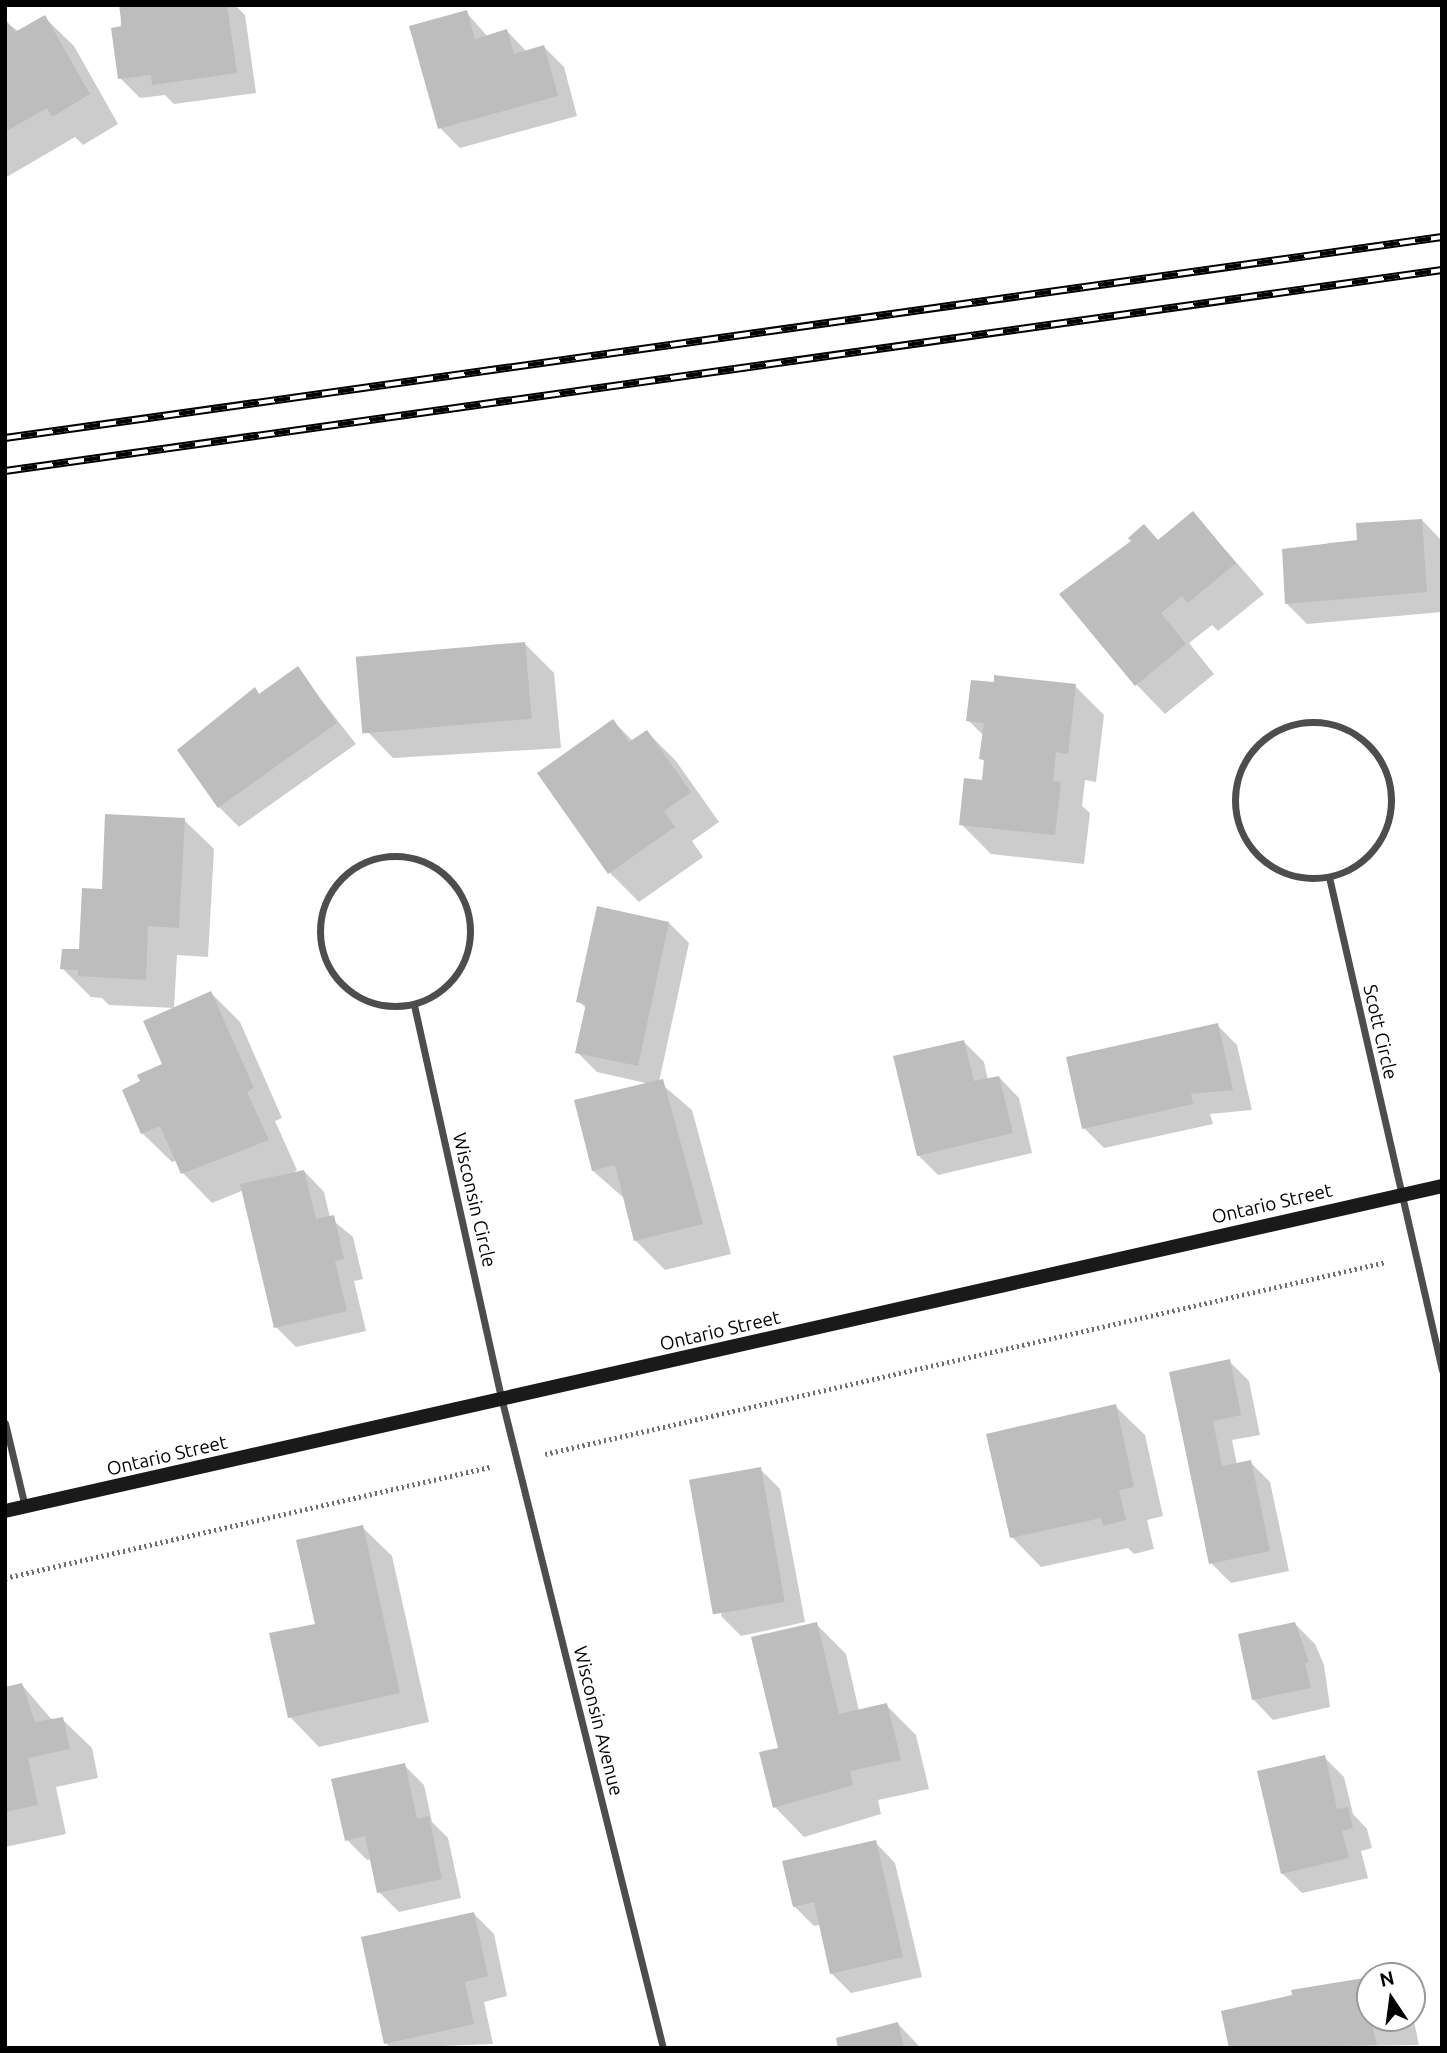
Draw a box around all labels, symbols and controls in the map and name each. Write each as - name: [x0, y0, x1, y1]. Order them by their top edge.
- street label: Scott Circle: [1358, 982, 1402, 1082]
- street label: Wisconsin Circle: [447, 1131, 501, 1269]
- street label: Ontario Street: [1209, 1179, 1335, 1229]
- street label: Ontario Street: [657, 1306, 783, 1356]
- street label: Ontario Street: [104, 1431, 230, 1481]
- street label: Wisconsin Avenue: [568, 1644, 628, 1798]
- north arrow: [1356, 1962, 1426, 2032]
- text: N: [1377, 1966, 1396, 1991]

